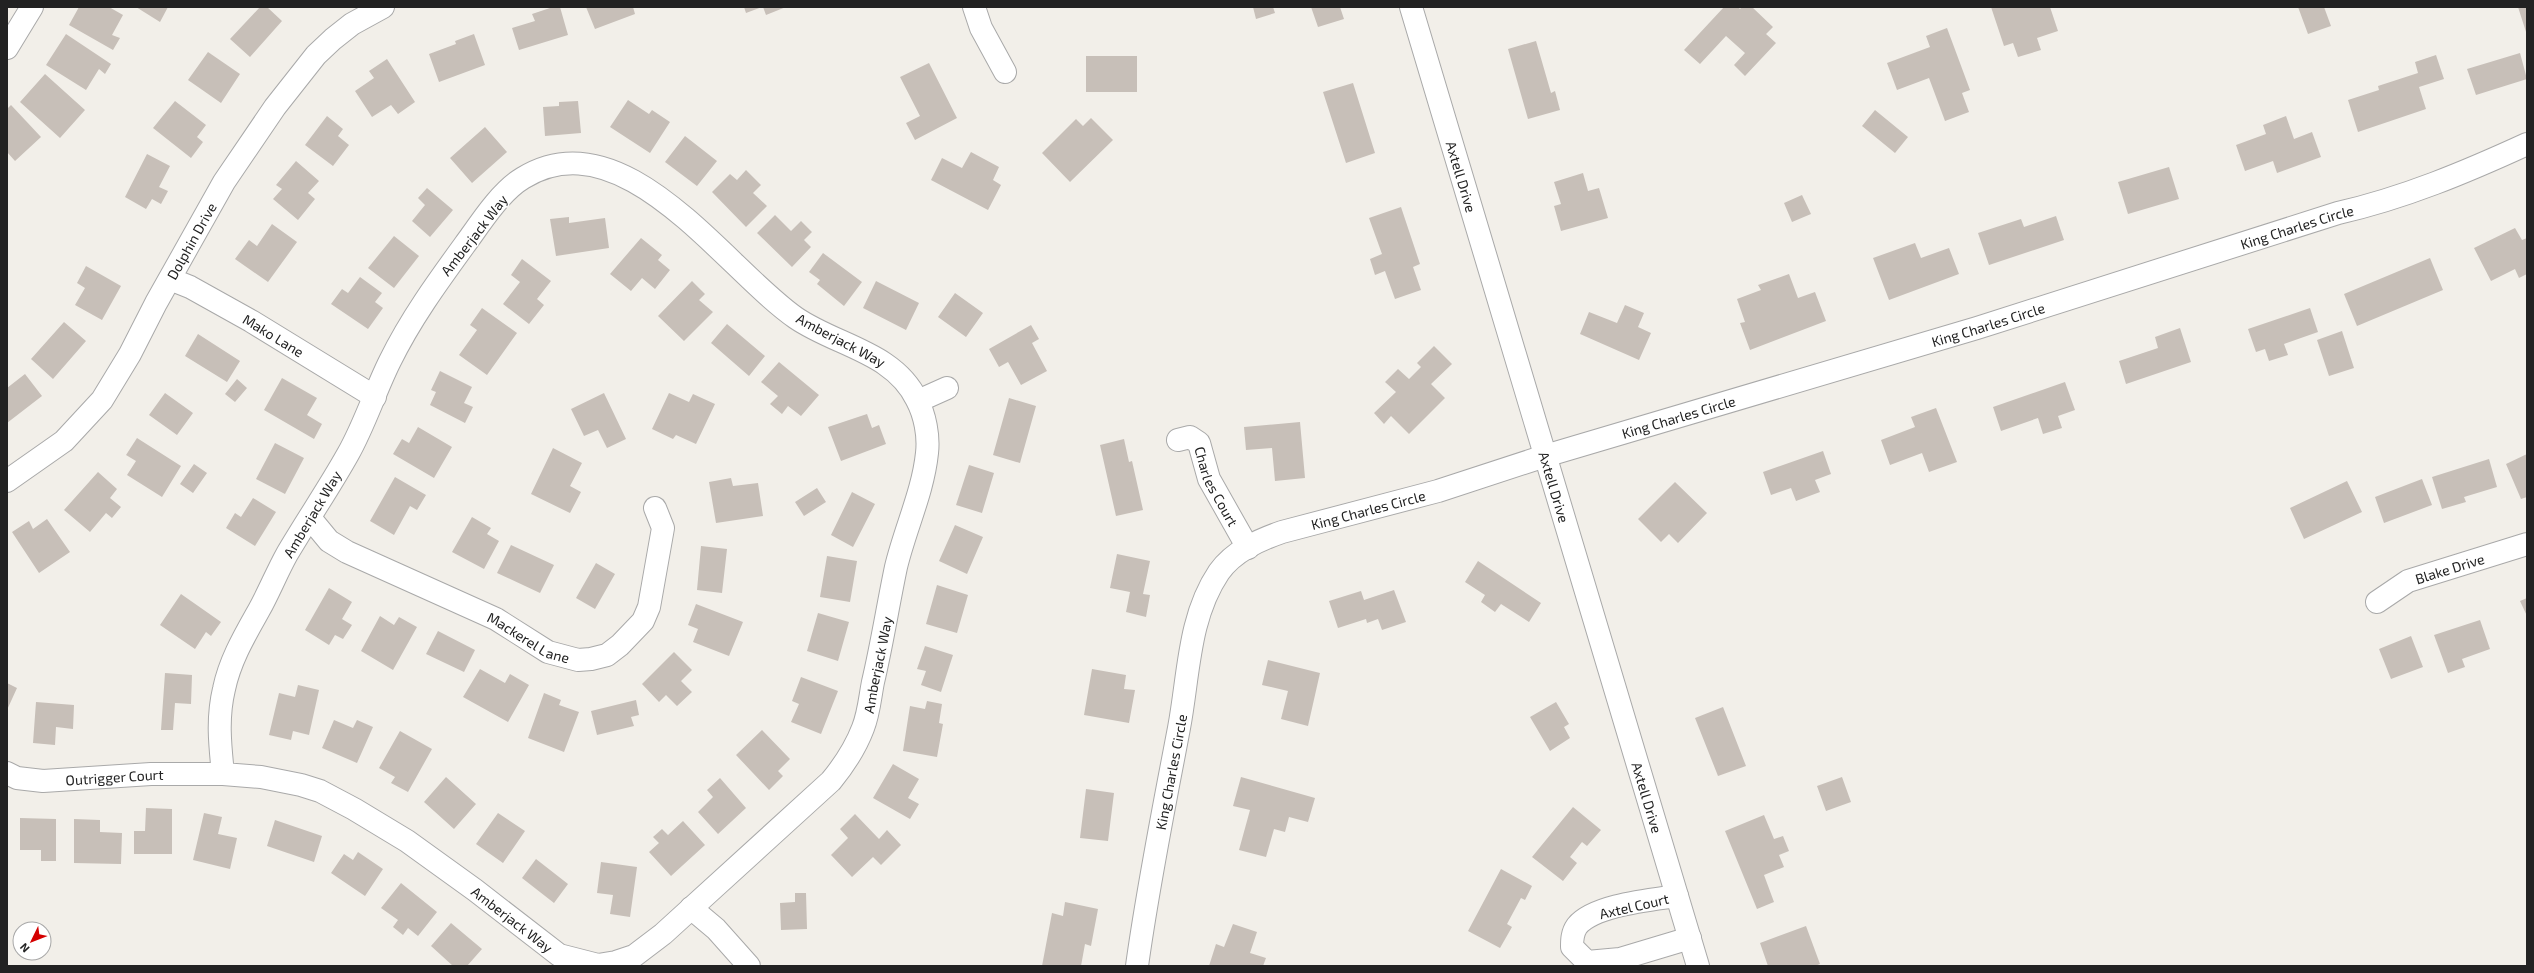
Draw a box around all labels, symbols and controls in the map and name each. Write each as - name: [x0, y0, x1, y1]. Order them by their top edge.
- street label: Axtell Drive: [1443, 139, 1480, 214]
- street label: Amberjack Way: [437, 191, 511, 279]
- street label: Dolphin Drive: [163, 199, 219, 282]
- street label: King Charles Circle: [2238, 201, 2355, 252]
- street label: King Charles Circle: [1929, 299, 2047, 350]
- street label: Amberjack Way: [794, 309, 889, 371]
- street label: Mako Lane: [240, 310, 307, 360]
- street label: King Charles Circle: [1620, 392, 1737, 441]
- street label: Charles Court: [1192, 444, 1242, 529]
- street label: Axtell Drive: [1536, 449, 1573, 525]
- street label: Amberjack Way: [279, 467, 345, 560]
- street label: King Charles Circle: [1309, 486, 1427, 533]
- street label: Blake Drive: [2413, 549, 2486, 587]
- street label: Mackerel Lane: [485, 608, 571, 666]
- street label: Amberjack Way: [859, 614, 895, 715]
- street label: King Charles Circle: [1151, 713, 1190, 831]
- street label: Axtell Drive: [1629, 760, 1666, 835]
- street label: Outrigger Court: [65, 765, 164, 788]
- street label: Amberjack Way: [468, 882, 557, 956]
- street label: Axtel Court: [1598, 890, 1670, 922]
- north arrow: [12, 921, 52, 961]
- text: N: [17, 941, 32, 956]

